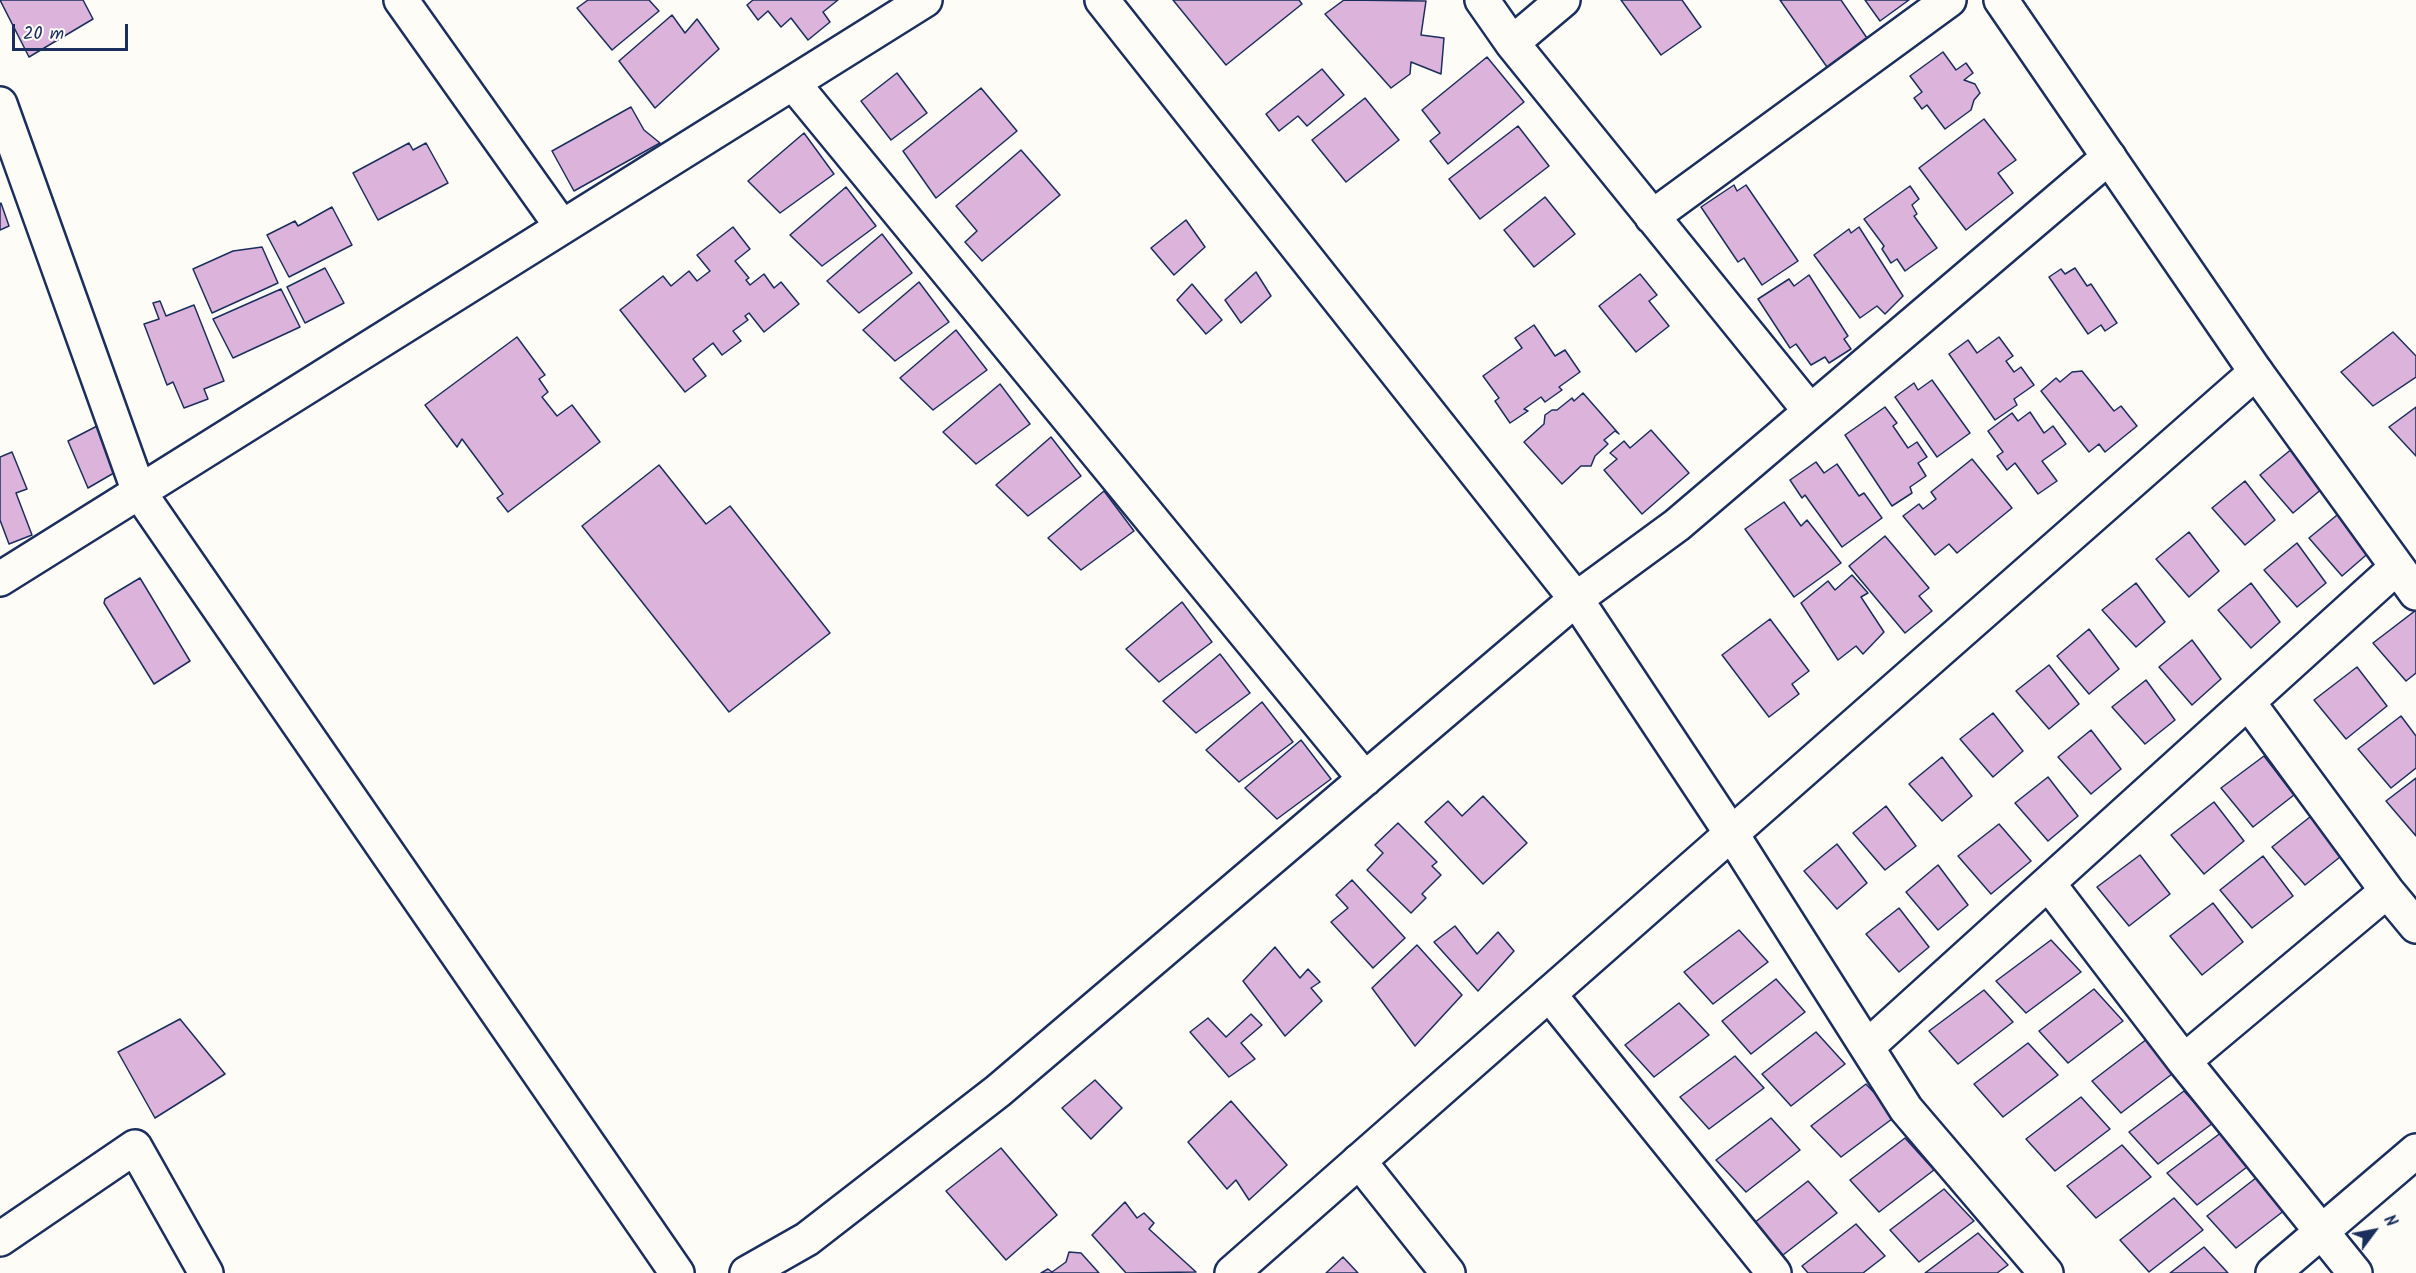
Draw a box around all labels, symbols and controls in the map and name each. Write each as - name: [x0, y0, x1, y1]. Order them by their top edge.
- scale bar: [15, 12, 130, 50]
- text: 20 m: [23, 20, 64, 49]
- north arrow: [2344, 1201, 2404, 1261]
- text: N: [2376, 1210, 2403, 1232]

